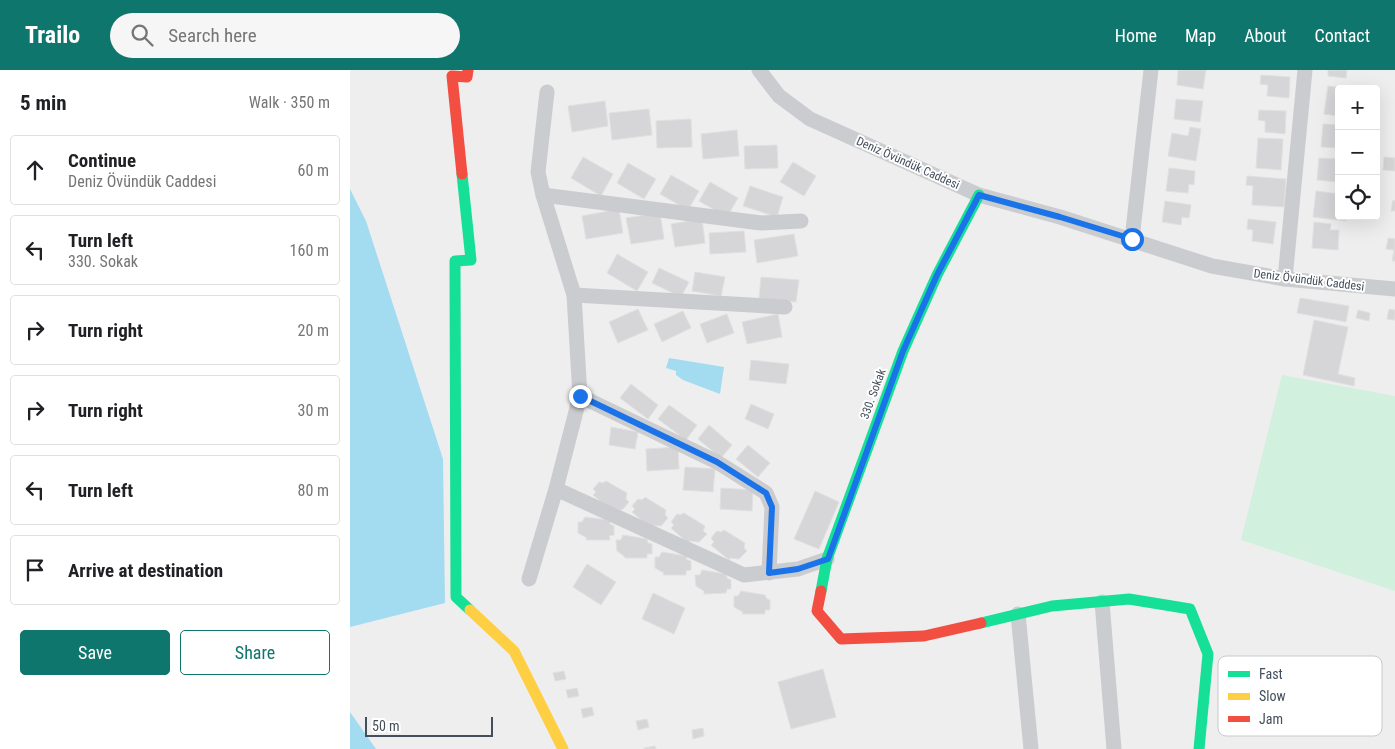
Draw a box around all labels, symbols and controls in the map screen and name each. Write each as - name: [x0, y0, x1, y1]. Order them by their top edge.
- search box: [110, 13, 460, 58]
- text: Trailo: [25, 21, 80, 49]
- icon: search: [128, 21, 156, 49]
- text: Search here: [168, 24, 257, 47]
- text: Home: [1115, 25, 1157, 46]
- text: Map: [1185, 25, 1216, 46]
- text: About: [1244, 25, 1286, 46]
- text: Contact: [1314, 25, 1370, 46]
- map controls: [1335, 85, 1380, 220]
- button: +: [1335, 85, 1380, 130]
- text: 5 min: [20, 91, 67, 115]
- text: Walk · 350 m: [249, 93, 330, 112]
- button: −: [1335, 130, 1380, 175]
- street label: Deniz Övündük Caddesi: [854, 133, 962, 192]
- text: Continue: [68, 149, 136, 172]
- icon: ahead: [21, 156, 49, 184]
- text: 60 m: [297, 161, 329, 180]
- text: Deniz Övündük Caddesi: [68, 172, 216, 191]
- button: locate: [1335, 175, 1380, 220]
- route start: [1121, 228, 1144, 251]
- text: Turn left: [68, 229, 133, 252]
- icon: left: [21, 236, 49, 264]
- text: 160 m: [290, 241, 329, 260]
- text: 330. Sokak: [68, 252, 138, 271]
- street label: Deniz Övündük Caddesi: [1253, 265, 1365, 294]
- icon: right: [21, 316, 49, 344]
- text: Turn right: [68, 319, 143, 342]
- text: 20 m: [297, 321, 329, 340]
- street label: 330. Sokak: [857, 366, 889, 421]
- route end: [569, 385, 592, 408]
- icon: right: [21, 396, 49, 424]
- text: Turn right: [68, 399, 143, 422]
- text: 30 m: [297, 401, 329, 420]
- icon: left: [21, 476, 49, 504]
- text: Turn left: [68, 479, 133, 502]
- text: 80 m: [297, 481, 329, 500]
- icon: arrive: [21, 556, 49, 584]
- text: Arrive at destination: [68, 559, 223, 582]
- button: Save: [20, 630, 170, 675]
- button: Share: [180, 630, 330, 675]
- legend: [1218, 656, 1382, 736]
- text: Fast: [1259, 666, 1283, 682]
- text: Slow: [1259, 688, 1286, 704]
- text: Jam: [1259, 711, 1283, 727]
- scale bar: [365, 714, 492, 737]
- text: 50 m: [372, 718, 400, 734]

